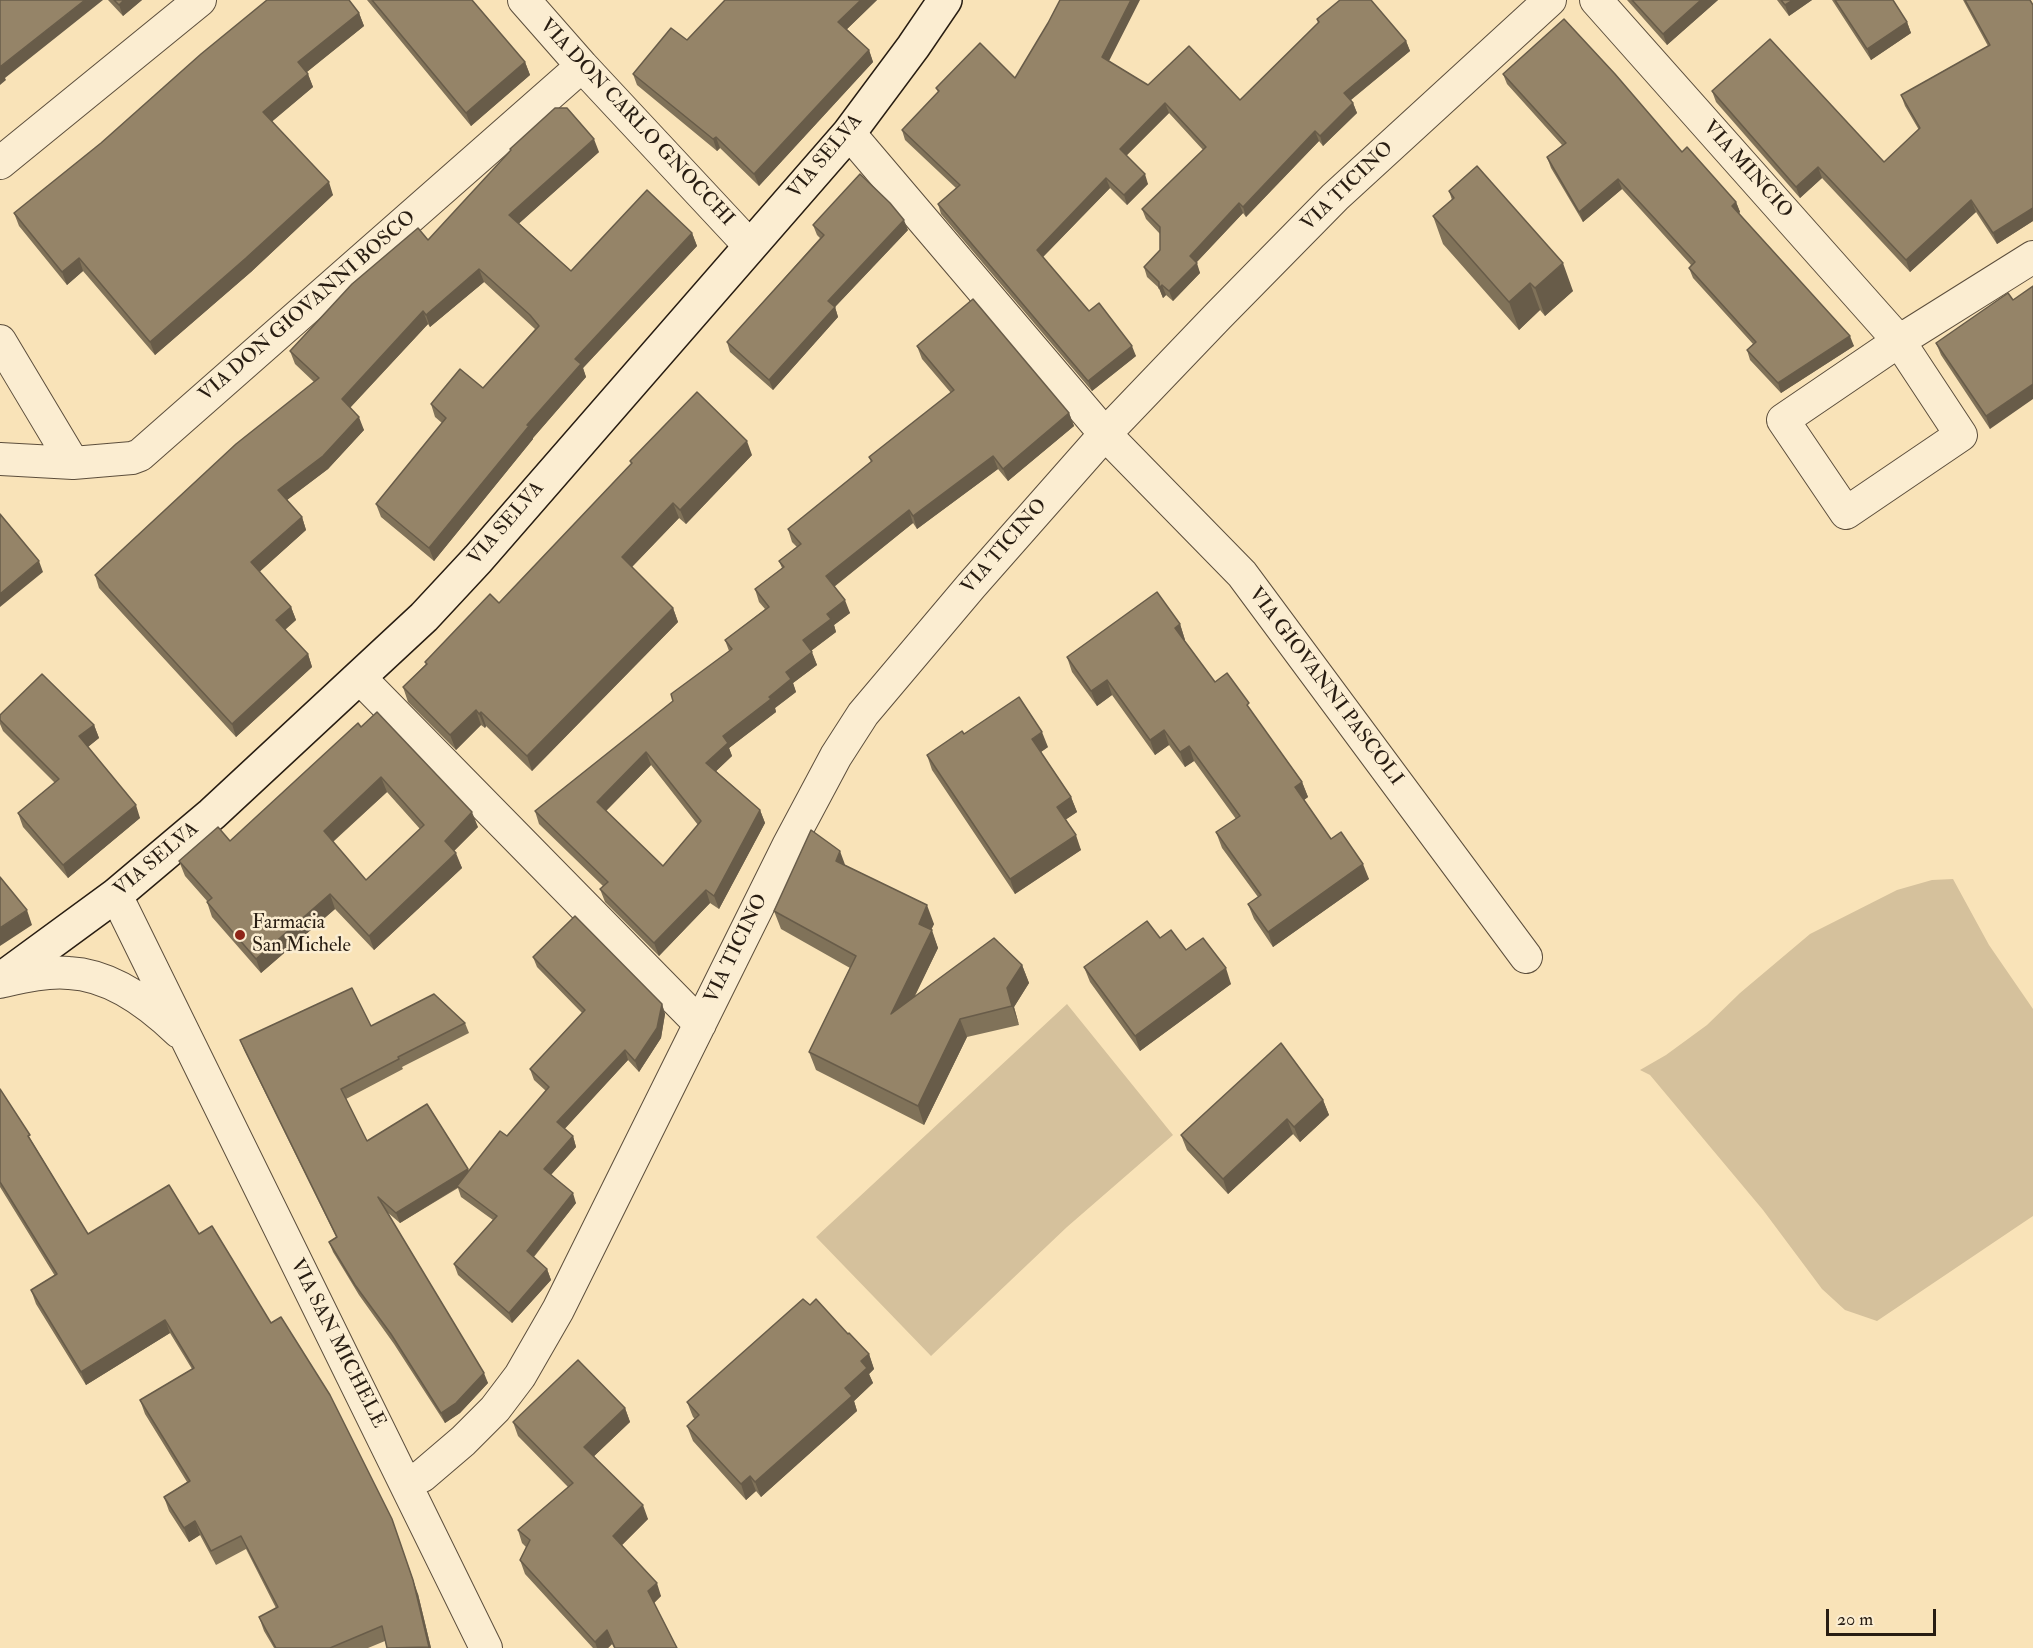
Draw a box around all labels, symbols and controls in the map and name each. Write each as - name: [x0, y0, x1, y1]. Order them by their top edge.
- street label: VIA DON CARLO GNOCCHI: [534, 14, 738, 232]
- street label: VIA SELVA: [784, 110, 868, 204]
- street label: VIA MINCIO: [1697, 116, 1797, 224]
- street label: VIA TICINO: [1297, 137, 1399, 237]
- street label: VIA DON GIOVANNI BOSCO: [195, 206, 421, 408]
- street label: VIA SELVA: [464, 477, 550, 571]
- street label: VIA TICINO: [957, 494, 1053, 600]
- street label: VIA GIOVANNI PASCOLI: [1243, 583, 1407, 791]
- street label: VIA SELVA: [110, 818, 204, 902]
- street label: VIA TICINO: [700, 890, 774, 1008]
- place label: Farmacia San Michele: [252, 912, 351, 959]
- marker: Farmacia San Michele: [233, 928, 247, 942]
- street label: VIA SAN MICHELE: [284, 1255, 390, 1433]
- scale bar: [1829, 1597, 1938, 1635]
- text: 20 m: [1837, 1608, 1873, 1631]

